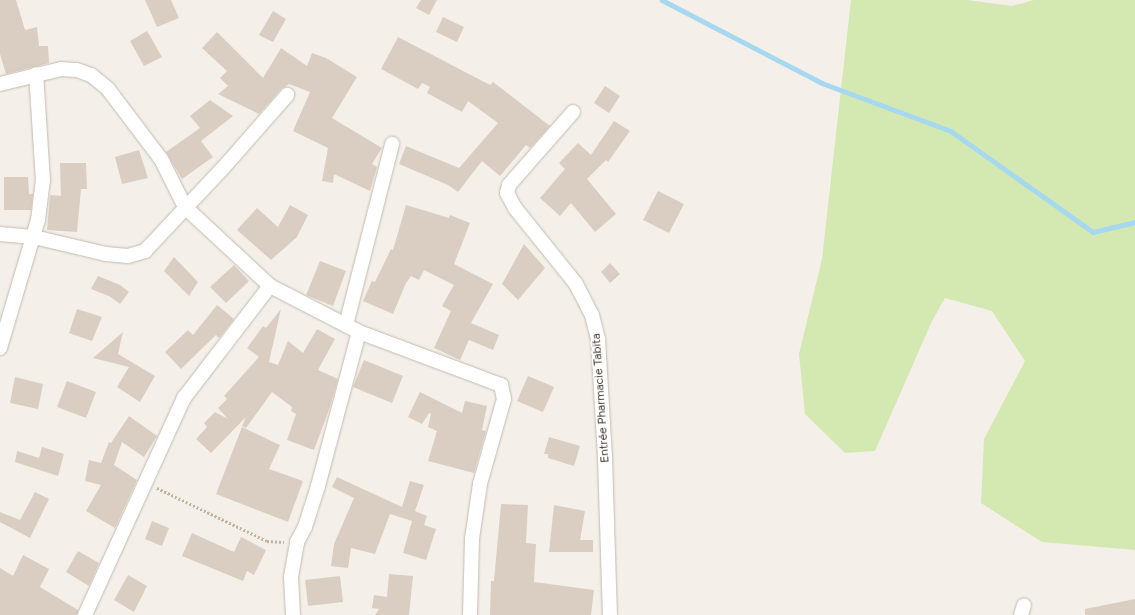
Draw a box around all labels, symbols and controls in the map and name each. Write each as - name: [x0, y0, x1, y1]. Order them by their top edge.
- street label: Entrée Pharmacie Tabita: [589, 333, 613, 463]

